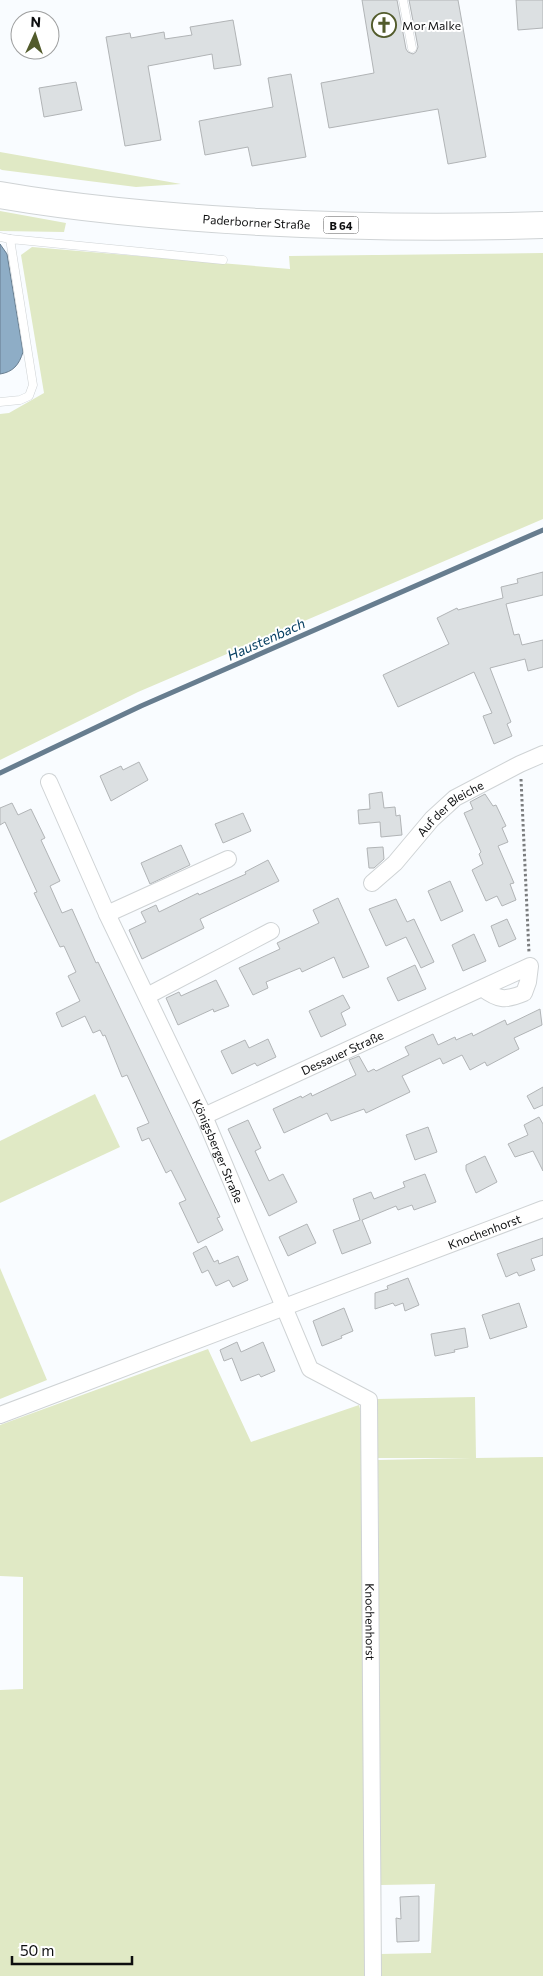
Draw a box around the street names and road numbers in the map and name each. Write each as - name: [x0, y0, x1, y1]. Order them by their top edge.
- street label: Paderborner Straße: [202, 211, 311, 231]
- road number: B 64: [324, 216, 358, 234]
- street label: Auf der Bleiche: [414, 778, 486, 839]
- street label: Dessauer Straße: [299, 1027, 385, 1077]
- street label: Königsberger Straße: [190, 1097, 247, 1205]
- street label: Knochenhorst: [446, 1211, 523, 1251]
- street label: Knochenhorst: [363, 1583, 378, 1661]

